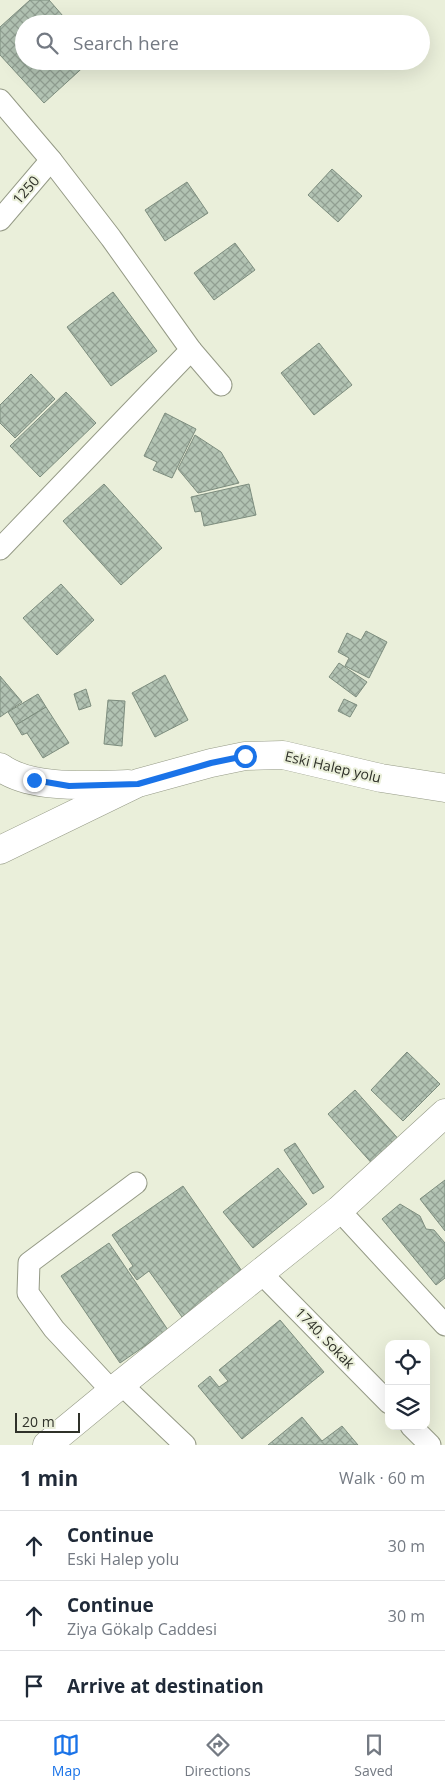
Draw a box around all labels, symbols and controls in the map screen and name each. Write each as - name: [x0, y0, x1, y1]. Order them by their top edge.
- search box: [15, 15, 430, 70]
- icon: search: [33, 29, 61, 57]
- text: Search here: [73, 30, 179, 56]
- street label: 1250: [8, 171, 43, 208]
- route start: [234, 745, 257, 768]
- street label: Eski Halep yolu: [283, 746, 383, 787]
- route end: [23, 769, 46, 792]
- street label: 1740. Sokak: [291, 1303, 360, 1373]
- map controls: [385, 1340, 430, 1430]
- button: locate: [385, 1340, 430, 1385]
- button: layers: [385, 1385, 430, 1430]
- scale bar: [15, 1410, 80, 1433]
- text: 20 m: [22, 1412, 55, 1431]
- text: 1 min: [20, 1464, 78, 1492]
- text: Walk · 60 m: [339, 1467, 425, 1489]
- text: Continue: [67, 1522, 154, 1548]
- icon: ahead: [20, 1532, 48, 1560]
- text: 30 m: [388, 1535, 425, 1557]
- text: Eski Halep yolu: [67, 1548, 179, 1570]
- text: Continue: [67, 1592, 154, 1618]
- icon: ahead: [20, 1602, 48, 1630]
- text: 30 m: [388, 1605, 425, 1627]
- text: Ziya Gökalp Caddesi: [67, 1618, 217, 1640]
- icon: arrive: [20, 1672, 48, 1700]
- text: Arrive at destination: [67, 1673, 264, 1699]
- tab: Map: [52, 1731, 81, 1780]
- tab: Directions: [184, 1731, 251, 1780]
- tab: Saved: [354, 1731, 393, 1780]

